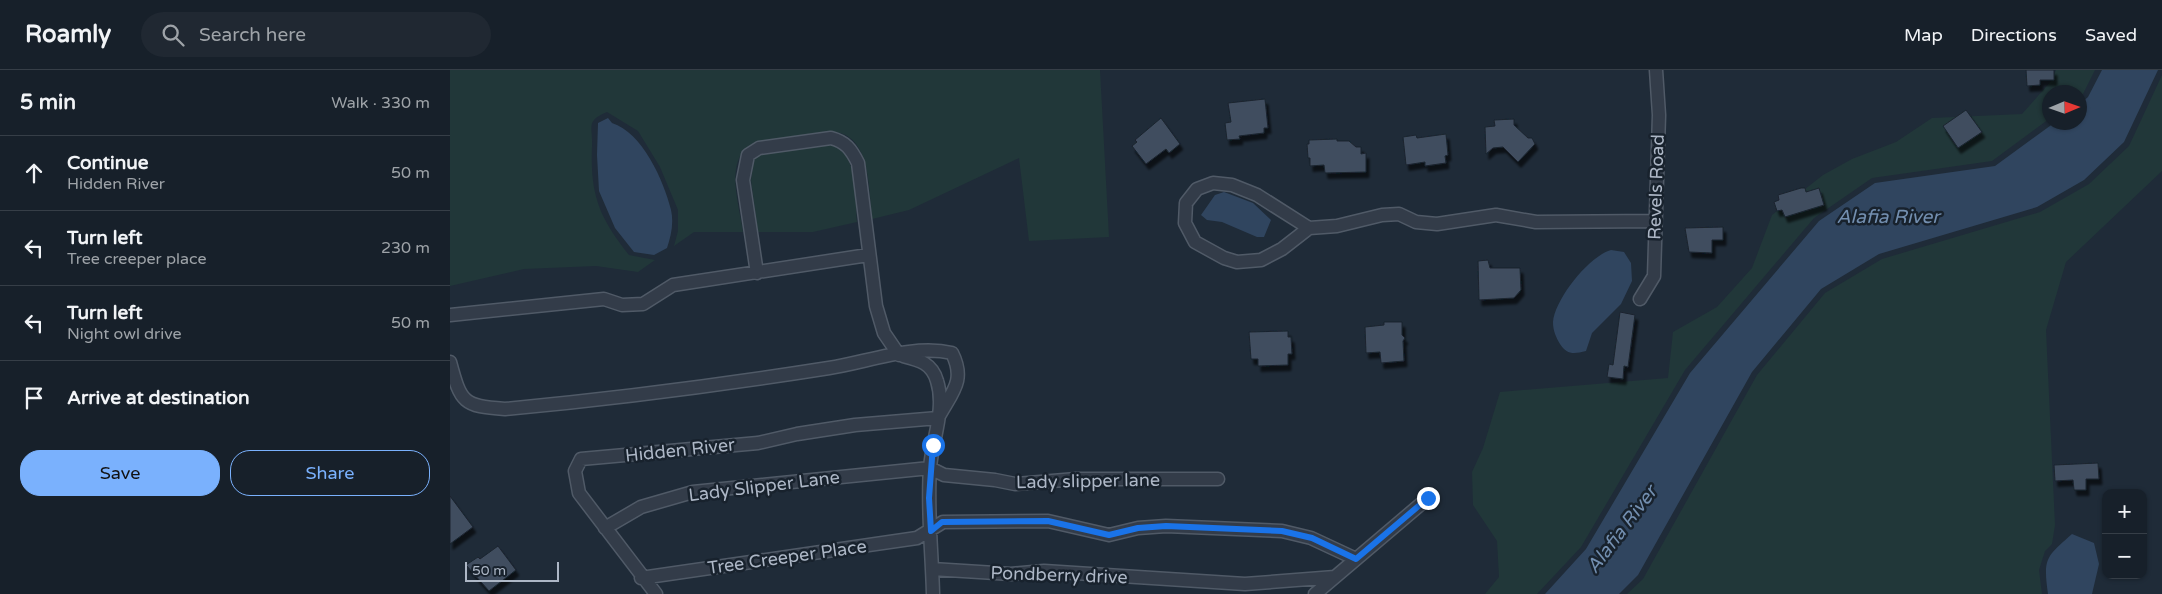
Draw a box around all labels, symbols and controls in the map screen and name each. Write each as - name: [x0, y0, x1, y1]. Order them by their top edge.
- search box: [141, 12, 491, 57]
- text: Roamly: [25, 20, 111, 49]
- icon: search: [159, 21, 187, 49]
- text: Search here: [199, 24, 306, 46]
- text: Map: [1904, 24, 1943, 46]
- text: Directions: [1971, 24, 2057, 46]
- text: Saved: [2085, 24, 2137, 46]
- north arrow: [2042, 85, 2087, 130]
- text: 5 min: [20, 90, 76, 115]
- text: Walk · 330 m: [331, 93, 430, 113]
- street label: Revels Road: [1643, 134, 1669, 240]
- text: Continue: [67, 152, 149, 174]
- icon: ahead: [20, 159, 48, 187]
- text: 50 m: [391, 163, 430, 183]
- text: Hidden River: [67, 174, 165, 194]
- water label: Alafia River: [1836, 206, 1942, 228]
- text: Turn left: [67, 227, 143, 249]
- icon: left: [20, 234, 48, 262]
- text: 230 m: [381, 238, 430, 258]
- text: Tree creeper place: [67, 249, 207, 269]
- text: Turn left: [67, 302, 143, 324]
- icon: left: [20, 309, 48, 337]
- text: 50 m: [391, 313, 430, 333]
- text: Night owl drive: [67, 324, 182, 344]
- icon: arrive: [20, 384, 48, 412]
- text: Arrive at destination: [67, 387, 250, 409]
- street label: Hidden River: [624, 433, 736, 467]
- route start: [922, 434, 945, 457]
- button: Save: [20, 450, 220, 496]
- button: Share: [230, 450, 430, 496]
- street label: Lady Slipper Lane: [687, 466, 841, 506]
- street label: Lady slipper lane: [1016, 469, 1160, 493]
- water label: Alafia River: [1582, 480, 1663, 577]
- route end: [1417, 487, 1440, 510]
- map controls: [2102, 489, 2147, 579]
- button: +: [2102, 489, 2147, 534]
- button: −: [2102, 534, 2147, 579]
- street label: Tree Creeper Place: [706, 535, 868, 579]
- scale bar: [465, 559, 559, 582]
- text: 50 m: [472, 562, 506, 579]
- street label: Pondberry drive: [990, 562, 1128, 588]

